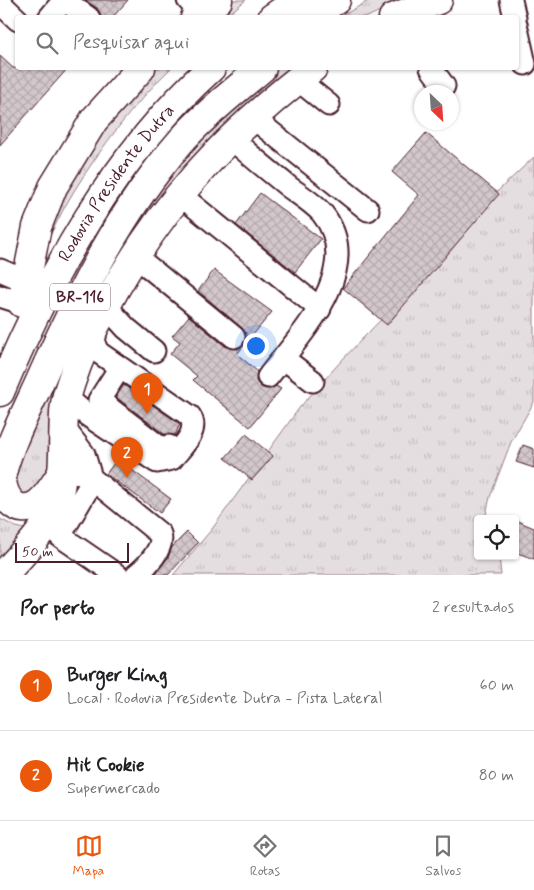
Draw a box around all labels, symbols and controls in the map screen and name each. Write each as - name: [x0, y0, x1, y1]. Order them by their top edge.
- search box: [15, 15, 519, 70]
- icon: search: [33, 29, 61, 57]
- text: Pesquisar aqui: [73, 30, 189, 55]
- north arrow: [414, 85, 459, 130]
- street label: Rodovia Presidente Dutra: [53, 99, 180, 266]
- road number: BR-116: [50, 284, 110, 310]
- your location: [243, 333, 269, 359]
- pin: 1: [131, 373, 163, 414]
- pin: 2: [111, 437, 143, 478]
- map controls: [474, 515, 519, 560]
- button: locate: [474, 515, 519, 560]
- scale bar: [15, 540, 129, 563]
- text: 50 m: [22, 543, 53, 561]
- text: Por perto: [20, 594, 95, 622]
- text: 2 resultados: [432, 597, 514, 618]
- text: Burger King: [67, 663, 168, 688]
- text: 1: [32, 675, 40, 696]
- text: 60 m: [480, 675, 514, 696]
- text: Local · Rodovia Presidente Dutra - Pista Lateral: [67, 688, 383, 709]
- text: Hit Cookie: [67, 753, 145, 778]
- text: 2: [32, 765, 40, 786]
- text: 80 m: [479, 765, 514, 786]
- text: Supermercado: [67, 778, 160, 799]
- tab: Mapa: [73, 832, 104, 880]
- tab: Rotas: [250, 832, 280, 880]
- tab: Salvos: [425, 832, 461, 880]

